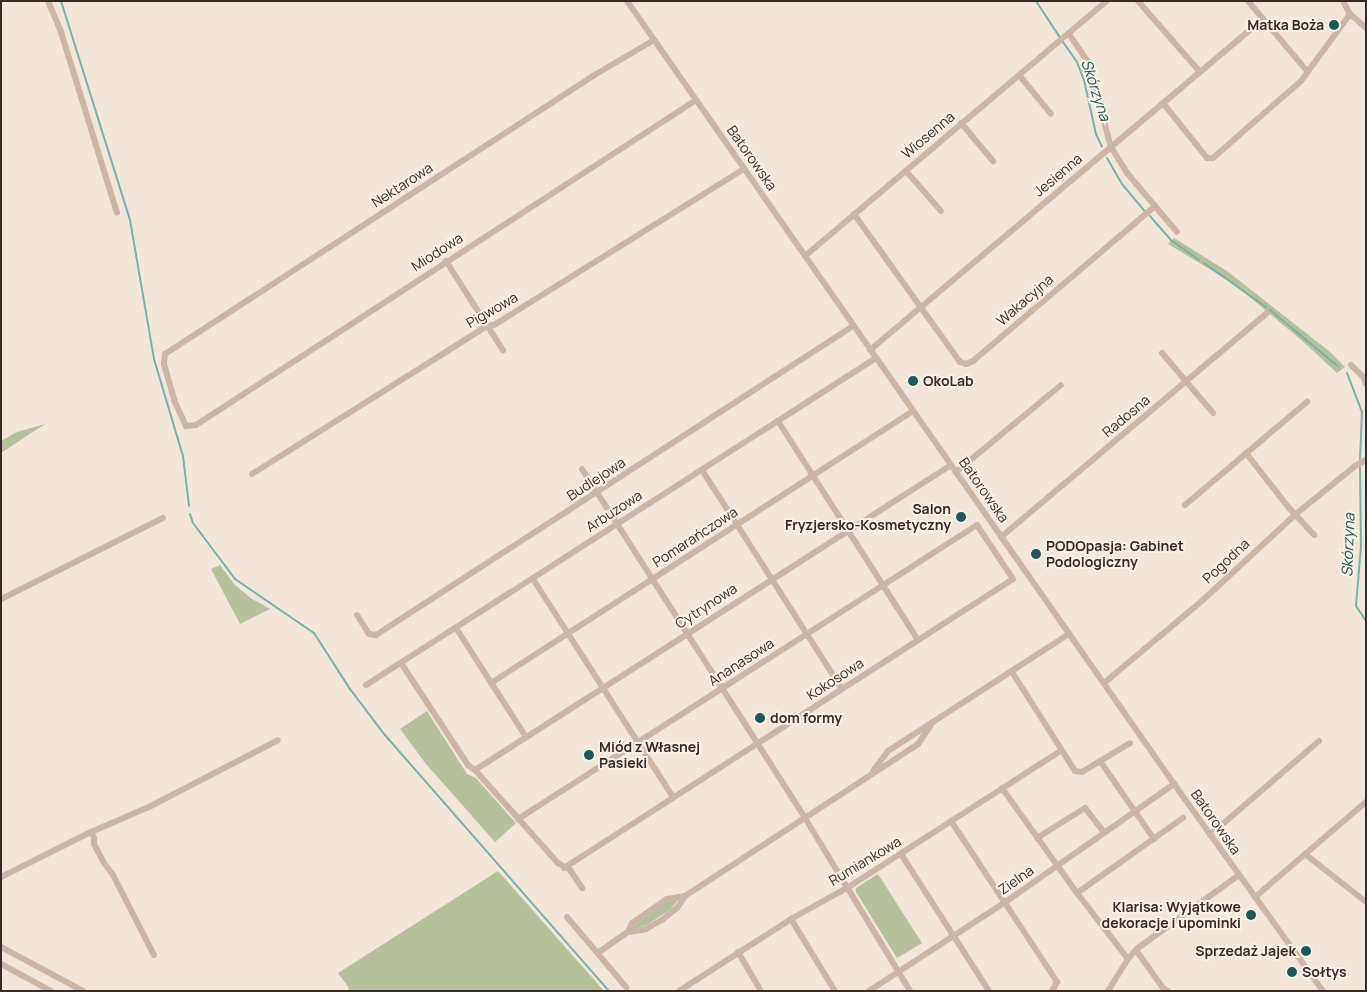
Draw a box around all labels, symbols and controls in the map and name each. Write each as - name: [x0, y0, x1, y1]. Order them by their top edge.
- place label: Matka Boża: [1247, 17, 1324, 33]
- marker: Matka Boża: [1328, 19, 1340, 31]
- water label: Skórzyna: [1078, 57, 1114, 123]
- street label: Wiosenna: [898, 108, 958, 162]
- street label: Batorowska: [723, 122, 781, 194]
- street label: Jesienna: [1031, 150, 1085, 200]
- street label: Nektarowa: [368, 159, 436, 211]
- street label: Miodowa: [408, 229, 466, 275]
- street label: Wakacyjna: [993, 271, 1057, 329]
- street label: Pigwowa: [463, 289, 521, 331]
- place label: OkoLab: [923, 373, 974, 389]
- marker: OkoLab: [907, 375, 919, 387]
- street label: Radosna: [1099, 391, 1153, 441]
- street label: Budlejowa: [564, 454, 628, 504]
- street label: Batorowska: [955, 454, 1013, 526]
- street label: Arbuzowa: [583, 487, 645, 535]
- place label: Salon Fryzjersko-Kosmetyczny: [785, 501, 951, 534]
- street label: Pomarańczowa: [649, 503, 741, 571]
- marker: Salon Fryzjersko-Kosmetyczny: [955, 511, 967, 523]
- water label: Skórzyna: [1338, 513, 1358, 577]
- street label: Pogodna: [1199, 535, 1253, 587]
- place label: PODOpasja: Gabinet Podologiczny: [1046, 538, 1184, 570]
- marker: PODOpasja: Gabinet Podologiczny: [1030, 548, 1042, 560]
- street label: Cytrynowa: [672, 580, 740, 632]
- street label: Ananasowa: [705, 635, 777, 689]
- street label: Kokosowa: [803, 654, 867, 704]
- place label: dom formy: [770, 710, 842, 726]
- marker: dom formy: [754, 712, 766, 724]
- place label: Miód z Własnej Pasieki: [599, 739, 700, 772]
- marker: Miód z Własnej Pasieki: [583, 749, 595, 761]
- street label: Batorowska: [1187, 786, 1245, 858]
- street label: Rumiankowa: [826, 833, 904, 889]
- street label: Zielna: [995, 862, 1037, 898]
- place label: Klarisa: Wyjątkowe dekoracje i upominki: [1102, 899, 1241, 932]
- marker: Klarisa: Wyjątkowe dekoracje i upominki: [1245, 909, 1257, 921]
- place label: Sprzedaż Jajek: [1195, 943, 1296, 959]
- marker: Sprzedaż Jajek: [1300, 945, 1312, 957]
- place label: Sołtys: [1302, 964, 1347, 980]
- marker: Sołtys: [1286, 966, 1298, 978]

